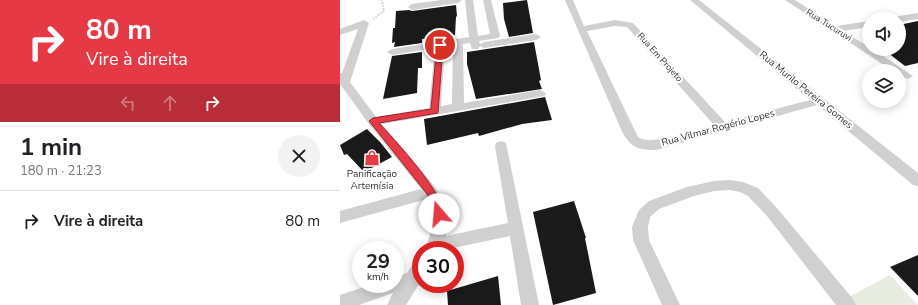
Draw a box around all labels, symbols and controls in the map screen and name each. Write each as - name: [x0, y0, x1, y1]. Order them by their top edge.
- street label: Rua Tucuruvi: [804, 6, 854, 44]
- text: 80 m: [86, 11, 152, 49]
- map controls: [862, 12, 906, 108]
- button: sound: [862, 12, 906, 56]
- icon: right: [20, 16, 72, 68]
- pin: [423, 28, 457, 62]
- street label: Rua Em Projeto: [635, 30, 685, 84]
- icon: arrive: [429, 34, 451, 56]
- text: Vire à direita: [86, 47, 188, 71]
- street label: Rua Murilo Pereira Gomes: [756, 48, 856, 132]
- button: layers: [862, 64, 906, 108]
- icon: left: [117, 92, 139, 114]
- icon: ahead: [159, 92, 181, 114]
- icon: right: [201, 92, 223, 114]
- street label: Rua Vilmar Rogério Lopes: [660, 106, 776, 150]
- text: 1 min: [20, 131, 82, 163]
- button: close: [278, 135, 320, 177]
- shop icon: Panificação Artemísia: [363, 149, 381, 167]
- text: 180 m · 21:23: [20, 162, 102, 180]
- place label: Panificação Artemísia: [347, 167, 398, 193]
- position arrow: [418, 193, 460, 235]
- icon: right: [20, 210, 42, 232]
- text: Vire à direita: [54, 211, 143, 231]
- text: 80 m: [285, 211, 320, 231]
- speed limit sign: 30: [412, 241, 464, 293]
- text: 29: [366, 248, 390, 275]
- text: km/h: [367, 270, 389, 284]

